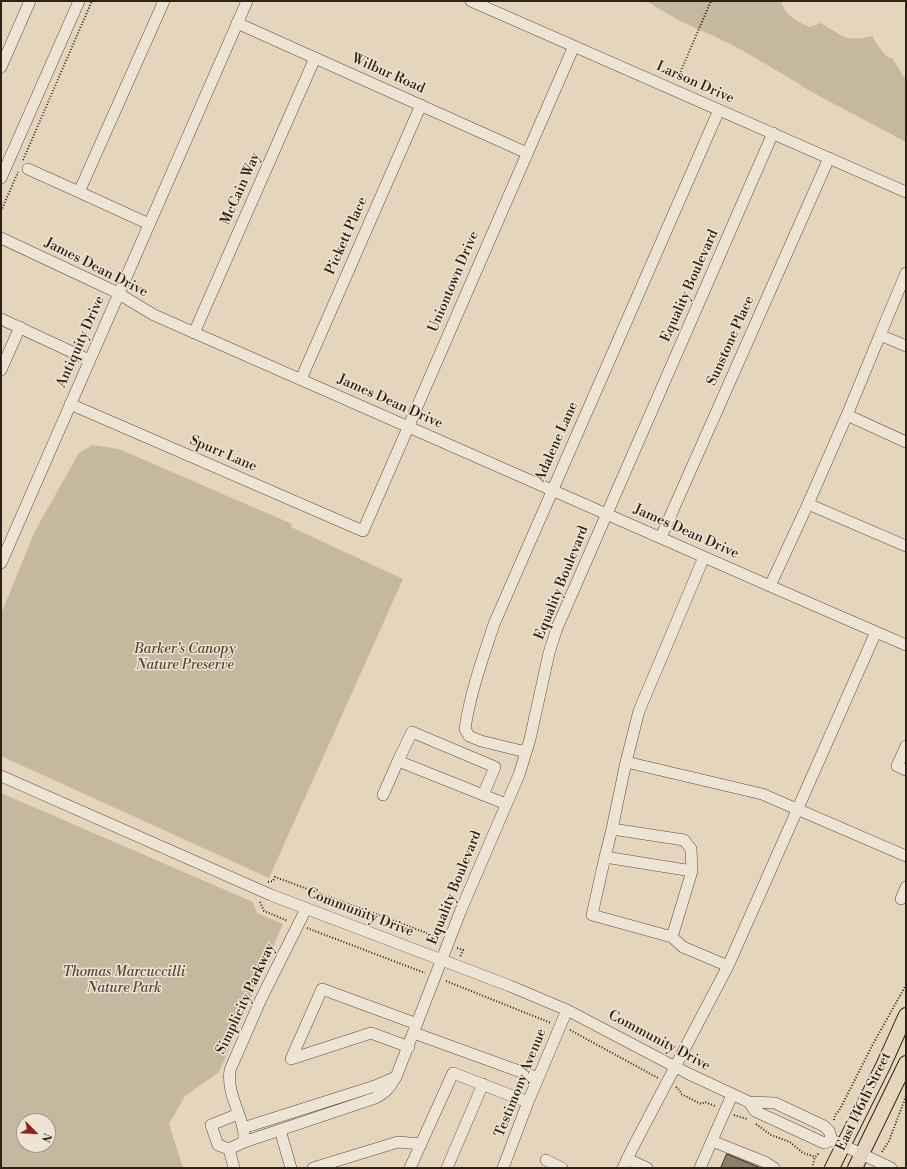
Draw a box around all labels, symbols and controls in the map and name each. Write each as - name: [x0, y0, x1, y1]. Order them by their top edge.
- street label: Wilbur Road: [349, 50, 427, 98]
- street label: Larson Drive: [654, 58, 736, 108]
- street label: McCain Way: [218, 150, 264, 228]
- street label: Pickett Place: [322, 195, 372, 277]
- street label: Equality Boulevard: [658, 227, 722, 345]
- street label: Uniontown Drive: [425, 229, 483, 335]
- street label: James Dean Drive: [42, 235, 150, 301]
- street label: Antiquity Drive: [53, 293, 109, 391]
- street label: Sunstone Place: [704, 294, 758, 388]
- street label: James Dean Drive: [335, 371, 445, 433]
- street label: Adalene Lane: [532, 399, 582, 485]
- street label: Spurr Lane: [187, 432, 259, 476]
- street label: James Dean Drive: [631, 501, 741, 563]
- street label: Equality Boulevard: [531, 524, 593, 642]
- park label: Barker's Canopy Nature Preserve: [134, 642, 236, 674]
- street label: Equality Boulevard: [424, 829, 486, 947]
- street label: Community Drive: [304, 885, 416, 941]
- street label: Simplicity Parkway: [213, 941, 279, 1057]
- park label: Thomas Marcuccilli Nature Park: [63, 965, 185, 998]
- street label: Community Drive: [605, 1007, 713, 1075]
- street label: Testimony Avenue: [492, 1026, 550, 1140]
- street label: East 146th Street: [833, 1050, 895, 1154]
- north arrow: [16, 1113, 56, 1153]
- text: N: [38, 1131, 54, 1144]

